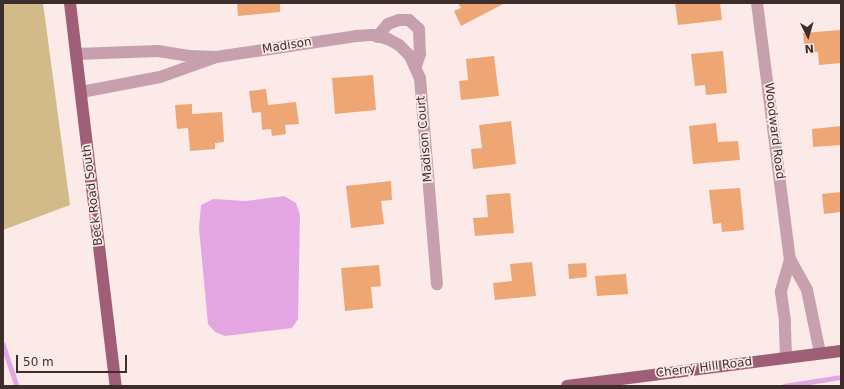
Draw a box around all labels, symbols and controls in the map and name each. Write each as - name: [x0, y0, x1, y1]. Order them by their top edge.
- north arrow: [788, 16, 828, 56]
- street label: Madison: [261, 35, 313, 57]
- text: N: [804, 42, 814, 55]
- street label: Woodward Road: [761, 82, 787, 180]
- street label: Madison Court: [414, 95, 436, 183]
- street label: Beck Road South: [80, 144, 106, 246]
- scale bar: [18, 347, 129, 373]
- text: 50 m: [23, 355, 54, 369]
- street label: Cherry Hill Road: [655, 355, 753, 381]

